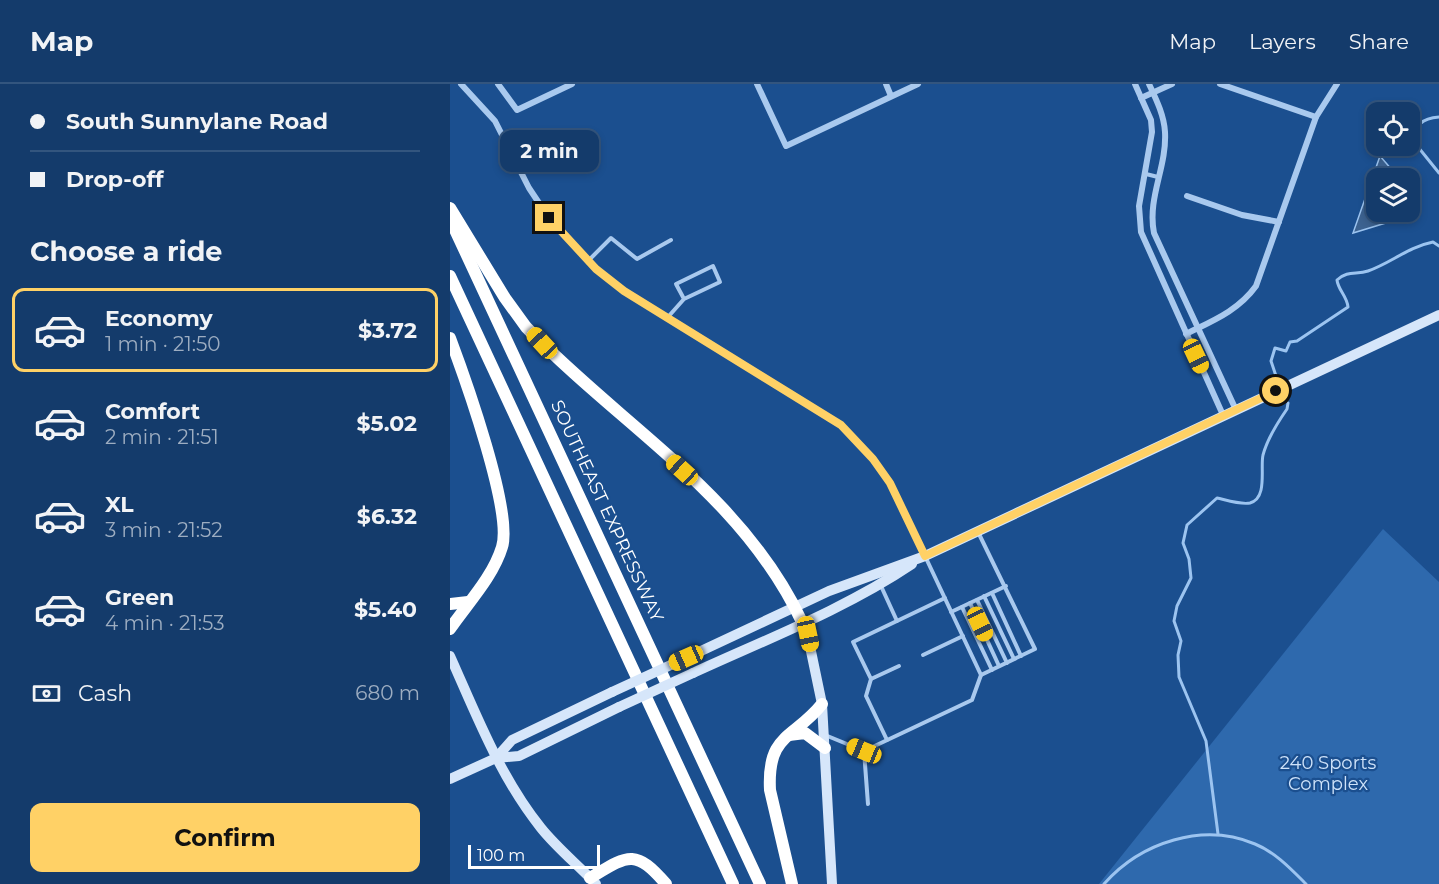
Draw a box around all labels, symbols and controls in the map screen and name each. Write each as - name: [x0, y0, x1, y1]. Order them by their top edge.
- text: Map: [30, 24, 93, 58]
- text: Map: [1169, 29, 1216, 54]
- text: Layers: [1249, 29, 1316, 54]
- text: Share: [1349, 29, 1409, 54]
- map controls: [1366, 102, 1420, 222]
- button: locate: [1366, 102, 1420, 156]
- text: South Sunnylane Road: [66, 108, 328, 135]
- callout: 2 min: [500, 131, 598, 173]
- text: 2 min: [520, 139, 579, 163]
- text: Drop-off: [66, 166, 164, 193]
- button: layers: [1366, 168, 1420, 222]
- route end: [535, 204, 562, 231]
- text: Choose a ride: [30, 235, 222, 268]
- icon: car: [33, 303, 87, 357]
- text: Economy: [105, 305, 213, 332]
- text: $3.72: [358, 317, 417, 344]
- car: [523, 324, 561, 362]
- text: 1 min · 21:50: [105, 332, 220, 356]
- car: [1180, 336, 1212, 376]
- route start: [1262, 377, 1289, 404]
- icon: car: [33, 396, 87, 450]
- street label: SOUTHEAST EXPRESSWAY: [546, 397, 668, 626]
- text: Comfort: [105, 398, 200, 425]
- text: $5.02: [357, 410, 417, 437]
- text: 2 min · 21:51: [105, 425, 219, 449]
- car: [663, 451, 701, 489]
- icon: car: [33, 489, 87, 543]
- text: XL: [105, 491, 134, 518]
- text: $6.32: [357, 503, 417, 530]
- text: 3 min · 21:52: [105, 518, 223, 542]
- icon: car: [33, 582, 87, 636]
- text: Green: [105, 584, 174, 611]
- text: $5.40: [354, 596, 417, 623]
- car: [964, 604, 996, 644]
- text: 4 min · 21:53: [105, 611, 224, 635]
- car: [795, 615, 821, 653]
- car: [666, 642, 706, 674]
- icon: cash: [30, 677, 63, 710]
- text: Cash: [78, 680, 132, 707]
- text: 680 m: [355, 681, 420, 705]
- car: [844, 736, 884, 766]
- park label: 240 Sports Complex: [1280, 752, 1376, 795]
- button: Confirm: [30, 803, 420, 872]
- scale bar: [468, 842, 600, 870]
- text: 100 m: [477, 846, 525, 865]

